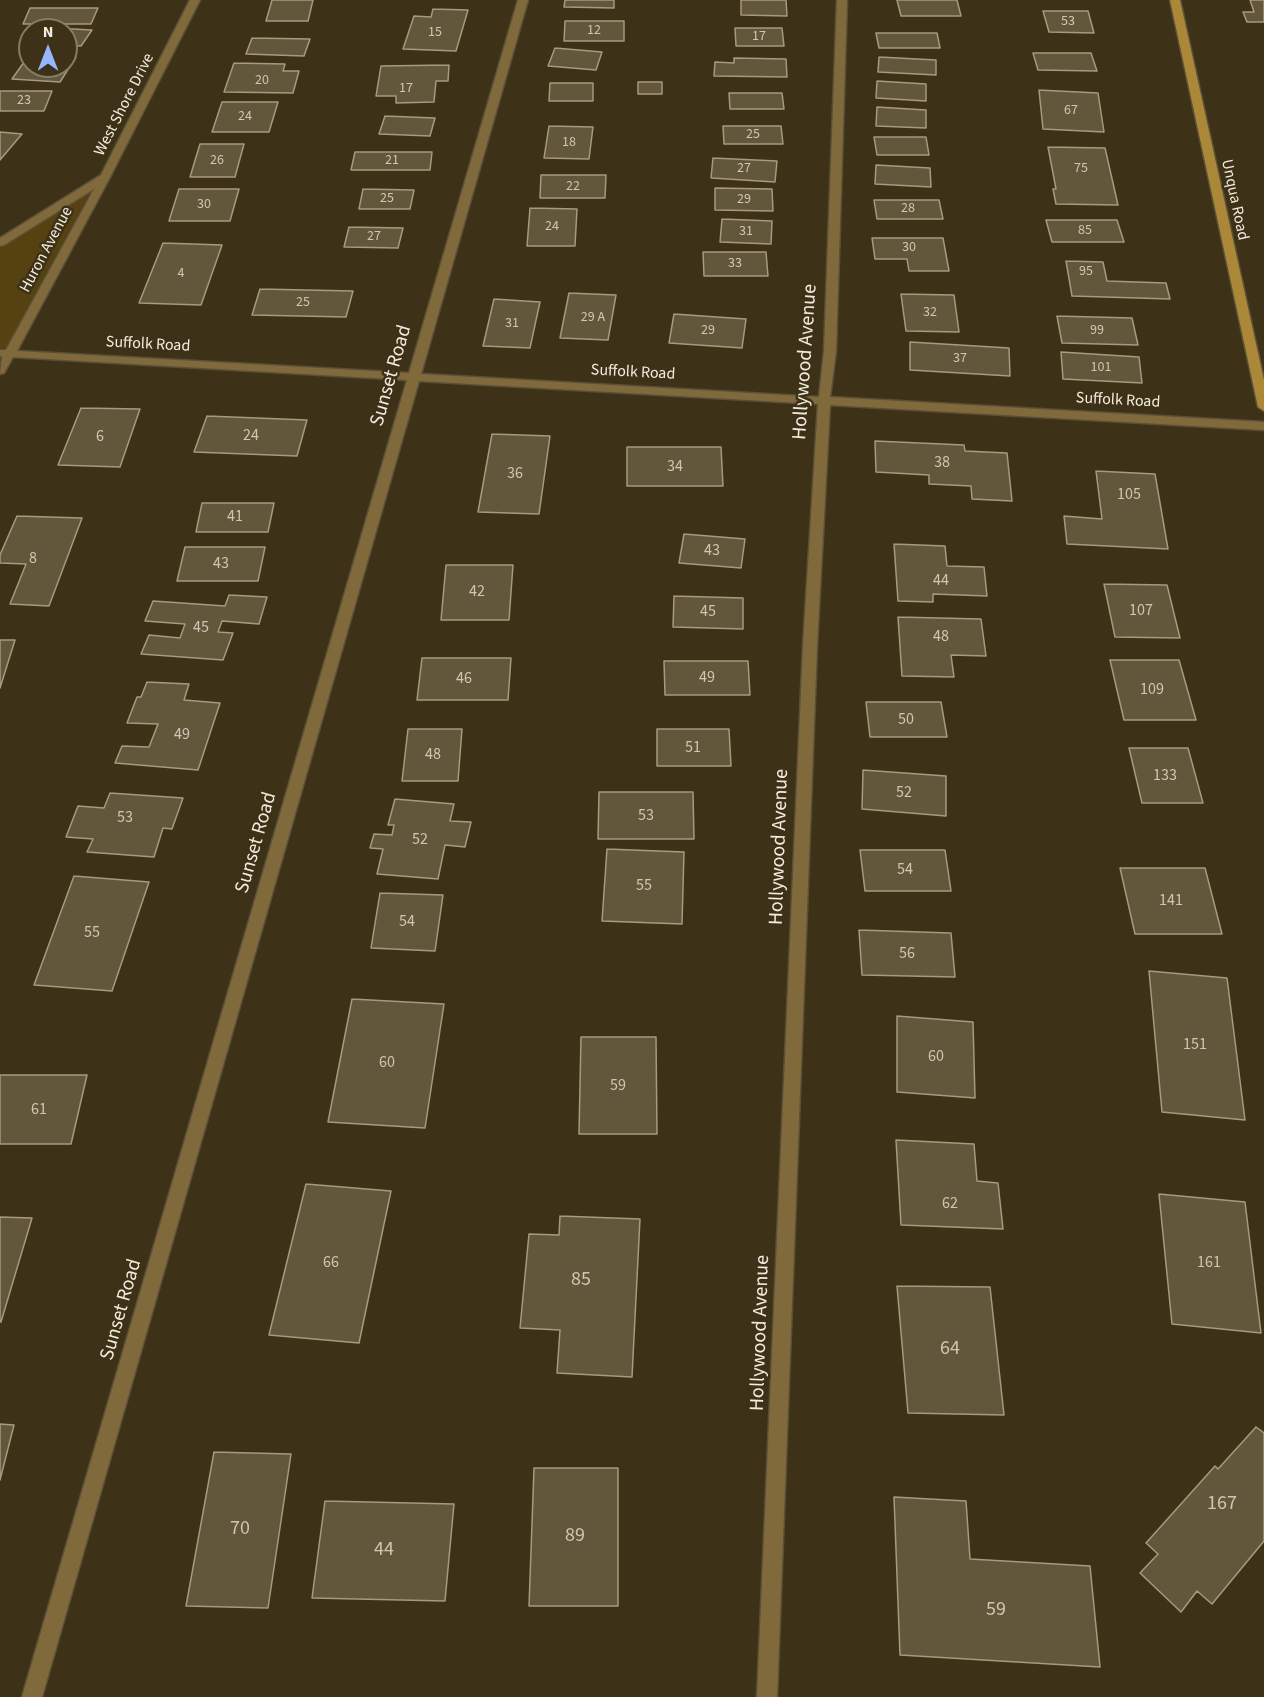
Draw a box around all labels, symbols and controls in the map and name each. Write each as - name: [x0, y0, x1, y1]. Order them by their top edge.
- house number: 53: [1061, 14, 1075, 30]
- north arrow: [18, 18, 78, 78]
- text: N: [43, 21, 53, 43]
- house number: 12: [587, 23, 601, 39]
- house number: 15: [428, 25, 442, 41]
- house number: 17: [752, 29, 766, 45]
- street label: West Shore Drive: [91, 50, 159, 160]
- house number: 20: [255, 73, 269, 89]
- house number: 17: [399, 81, 413, 97]
- house number: 23: [17, 93, 31, 109]
- house number: 67: [1064, 103, 1078, 119]
- house number: 24: [238, 109, 252, 125]
- house number: 25: [746, 127, 760, 143]
- house number: 18: [562, 135, 576, 151]
- house number: 26: [210, 153, 224, 169]
- house number: 21: [385, 153, 399, 169]
- street label: Unqua Road: [1216, 158, 1252, 242]
- house number: 27: [737, 161, 751, 177]
- house number: 75: [1074, 161, 1088, 177]
- house number: 22: [566, 179, 580, 195]
- house number: 25: [380, 191, 394, 207]
- house number: 29: [737, 192, 751, 208]
- house number: 30: [197, 197, 211, 213]
- house number: 28: [901, 201, 915, 217]
- street label: Huron Avenue: [16, 204, 78, 296]
- house number: 24: [545, 219, 559, 235]
- house number: 85: [1078, 223, 1092, 239]
- house number: 31: [739, 224, 753, 240]
- house number: 27: [367, 229, 381, 245]
- house number: 30: [902, 240, 916, 256]
- house number: 33: [728, 256, 742, 272]
- house number: 95: [1079, 264, 1093, 280]
- house number: 4: [178, 266, 184, 282]
- street label: Hollywood Avenue: [789, 283, 823, 441]
- house number: 25: [296, 295, 310, 311]
- house number: 32: [923, 305, 937, 321]
- house number: 29 A: [581, 310, 605, 326]
- house number: 31: [505, 316, 519, 332]
- street label: Sunset Road: [366, 323, 418, 429]
- house number: 29: [701, 323, 715, 339]
- house number: 99: [1090, 323, 1104, 339]
- street label: Suffolk Road: [105, 333, 191, 357]
- house number: 37: [953, 351, 967, 367]
- house number: 101: [1091, 360, 1111, 376]
- street label: Suffolk Road: [590, 361, 676, 385]
- street label: Suffolk Road: [1075, 389, 1161, 413]
- house number: 24: [243, 426, 259, 446]
- house number: 6: [96, 427, 104, 447]
- house number: 38: [934, 453, 950, 473]
- house number: 34: [667, 457, 683, 477]
- house number: 36: [507, 464, 523, 484]
- house number: 105: [1117, 485, 1141, 505]
- house number: 41: [227, 507, 243, 527]
- house number: 43: [704, 541, 720, 561]
- house number: 8: [29, 549, 37, 569]
- house number: 43: [213, 554, 229, 574]
- house number: 44: [933, 571, 949, 591]
- house number: 42: [469, 582, 485, 602]
- house number: 107: [1129, 601, 1153, 621]
- house number: 45: [700, 602, 716, 622]
- house number: 45: [193, 618, 209, 638]
- house number: 48: [933, 627, 949, 647]
- house number: 49: [699, 668, 715, 688]
- house number: 46: [456, 669, 472, 689]
- house number: 109: [1140, 680, 1164, 700]
- house number: 50: [898, 710, 914, 730]
- house number: 49: [174, 725, 190, 745]
- house number: 51: [685, 738, 701, 758]
- house number: 48: [425, 745, 441, 765]
- house number: 133: [1153, 766, 1177, 786]
- street label: Hollywood Avenue: [765, 769, 795, 925]
- house number: 52: [896, 783, 912, 803]
- street label: Sunset Road: [231, 790, 283, 896]
- house number: 53: [638, 806, 654, 826]
- house number: 53: [117, 808, 133, 828]
- house number: 52: [412, 830, 428, 850]
- house number: 54: [897, 860, 913, 880]
- house number: 55: [636, 876, 652, 896]
- house number: 141: [1159, 891, 1183, 911]
- house number: 54: [399, 912, 415, 932]
- house number: 55: [84, 923, 100, 943]
- house number: 56: [899, 944, 915, 964]
- house number: 151: [1183, 1035, 1207, 1055]
- house number: 60: [928, 1047, 944, 1067]
- house number: 60: [379, 1053, 395, 1073]
- house number: 59: [610, 1076, 626, 1096]
- house number: 61: [31, 1100, 47, 1120]
- house number: 62: [942, 1194, 958, 1214]
- house number: 66: [323, 1253, 339, 1273]
- house number: 161: [1197, 1253, 1221, 1273]
- street label: Hollywood Avenue: [746, 1255, 776, 1411]
- street label: Sunset Road: [96, 1257, 148, 1363]
- house number: 85: [571, 1269, 591, 1293]
- house number: 64: [940, 1338, 960, 1362]
- house number: 167: [1207, 1493, 1237, 1517]
- house number: 70: [230, 1518, 250, 1542]
- house number: 89: [565, 1525, 585, 1549]
- house number: 44: [374, 1539, 394, 1563]
- house number: 59: [986, 1599, 1006, 1623]

